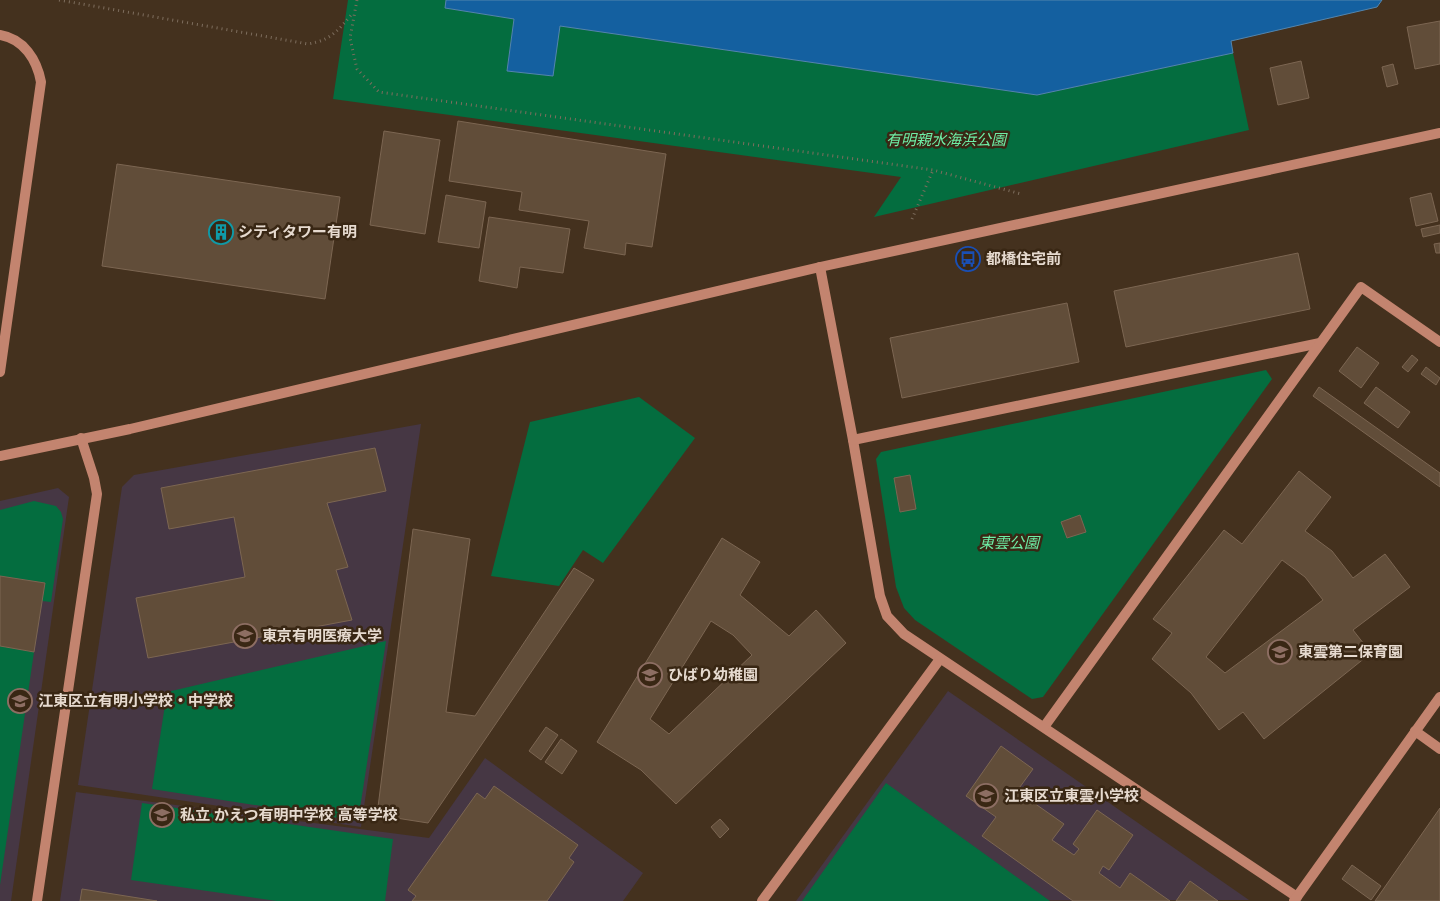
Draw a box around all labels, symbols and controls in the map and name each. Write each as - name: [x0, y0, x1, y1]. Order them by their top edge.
- park label: 有明親水海浜公園: [886, 129, 1008, 149]
- building icon: シティタワー有明: [208, 219, 234, 245]
- place label: シティタワー有明: [238, 221, 357, 241]
- bus stop icon: 都橋住宅前: [955, 246, 981, 272]
- place label: 都橋住宅前: [986, 248, 1061, 268]
- park label: 東雲公園: [979, 532, 1041, 552]
- school or university icon: 東京有明医療大学: [232, 623, 258, 649]
- place label: 東京有明医療大学: [262, 625, 382, 645]
- school or university icon: 東雲第二保育園: [1267, 639, 1293, 665]
- place label: 東雲第二保育園: [1298, 641, 1403, 661]
- school or university icon: ひばり幼稚園: [637, 662, 663, 688]
- place label: ひばり幼稚園: [668, 664, 758, 684]
- school or university icon: 江東区立有明小学校・中学校: [7, 688, 33, 714]
- place label: 江東区立有明小学校・中学校: [38, 690, 233, 710]
- school or university icon: 江東区立東雲小学校: [973, 783, 999, 809]
- place label: 江東区立東雲小学校: [1004, 785, 1139, 805]
- school or university icon: 私立 かえつ有明中学校 高等学校: [149, 802, 175, 828]
- place label: 私立 かえつ有明中学校 高等学校: [180, 804, 398, 824]

